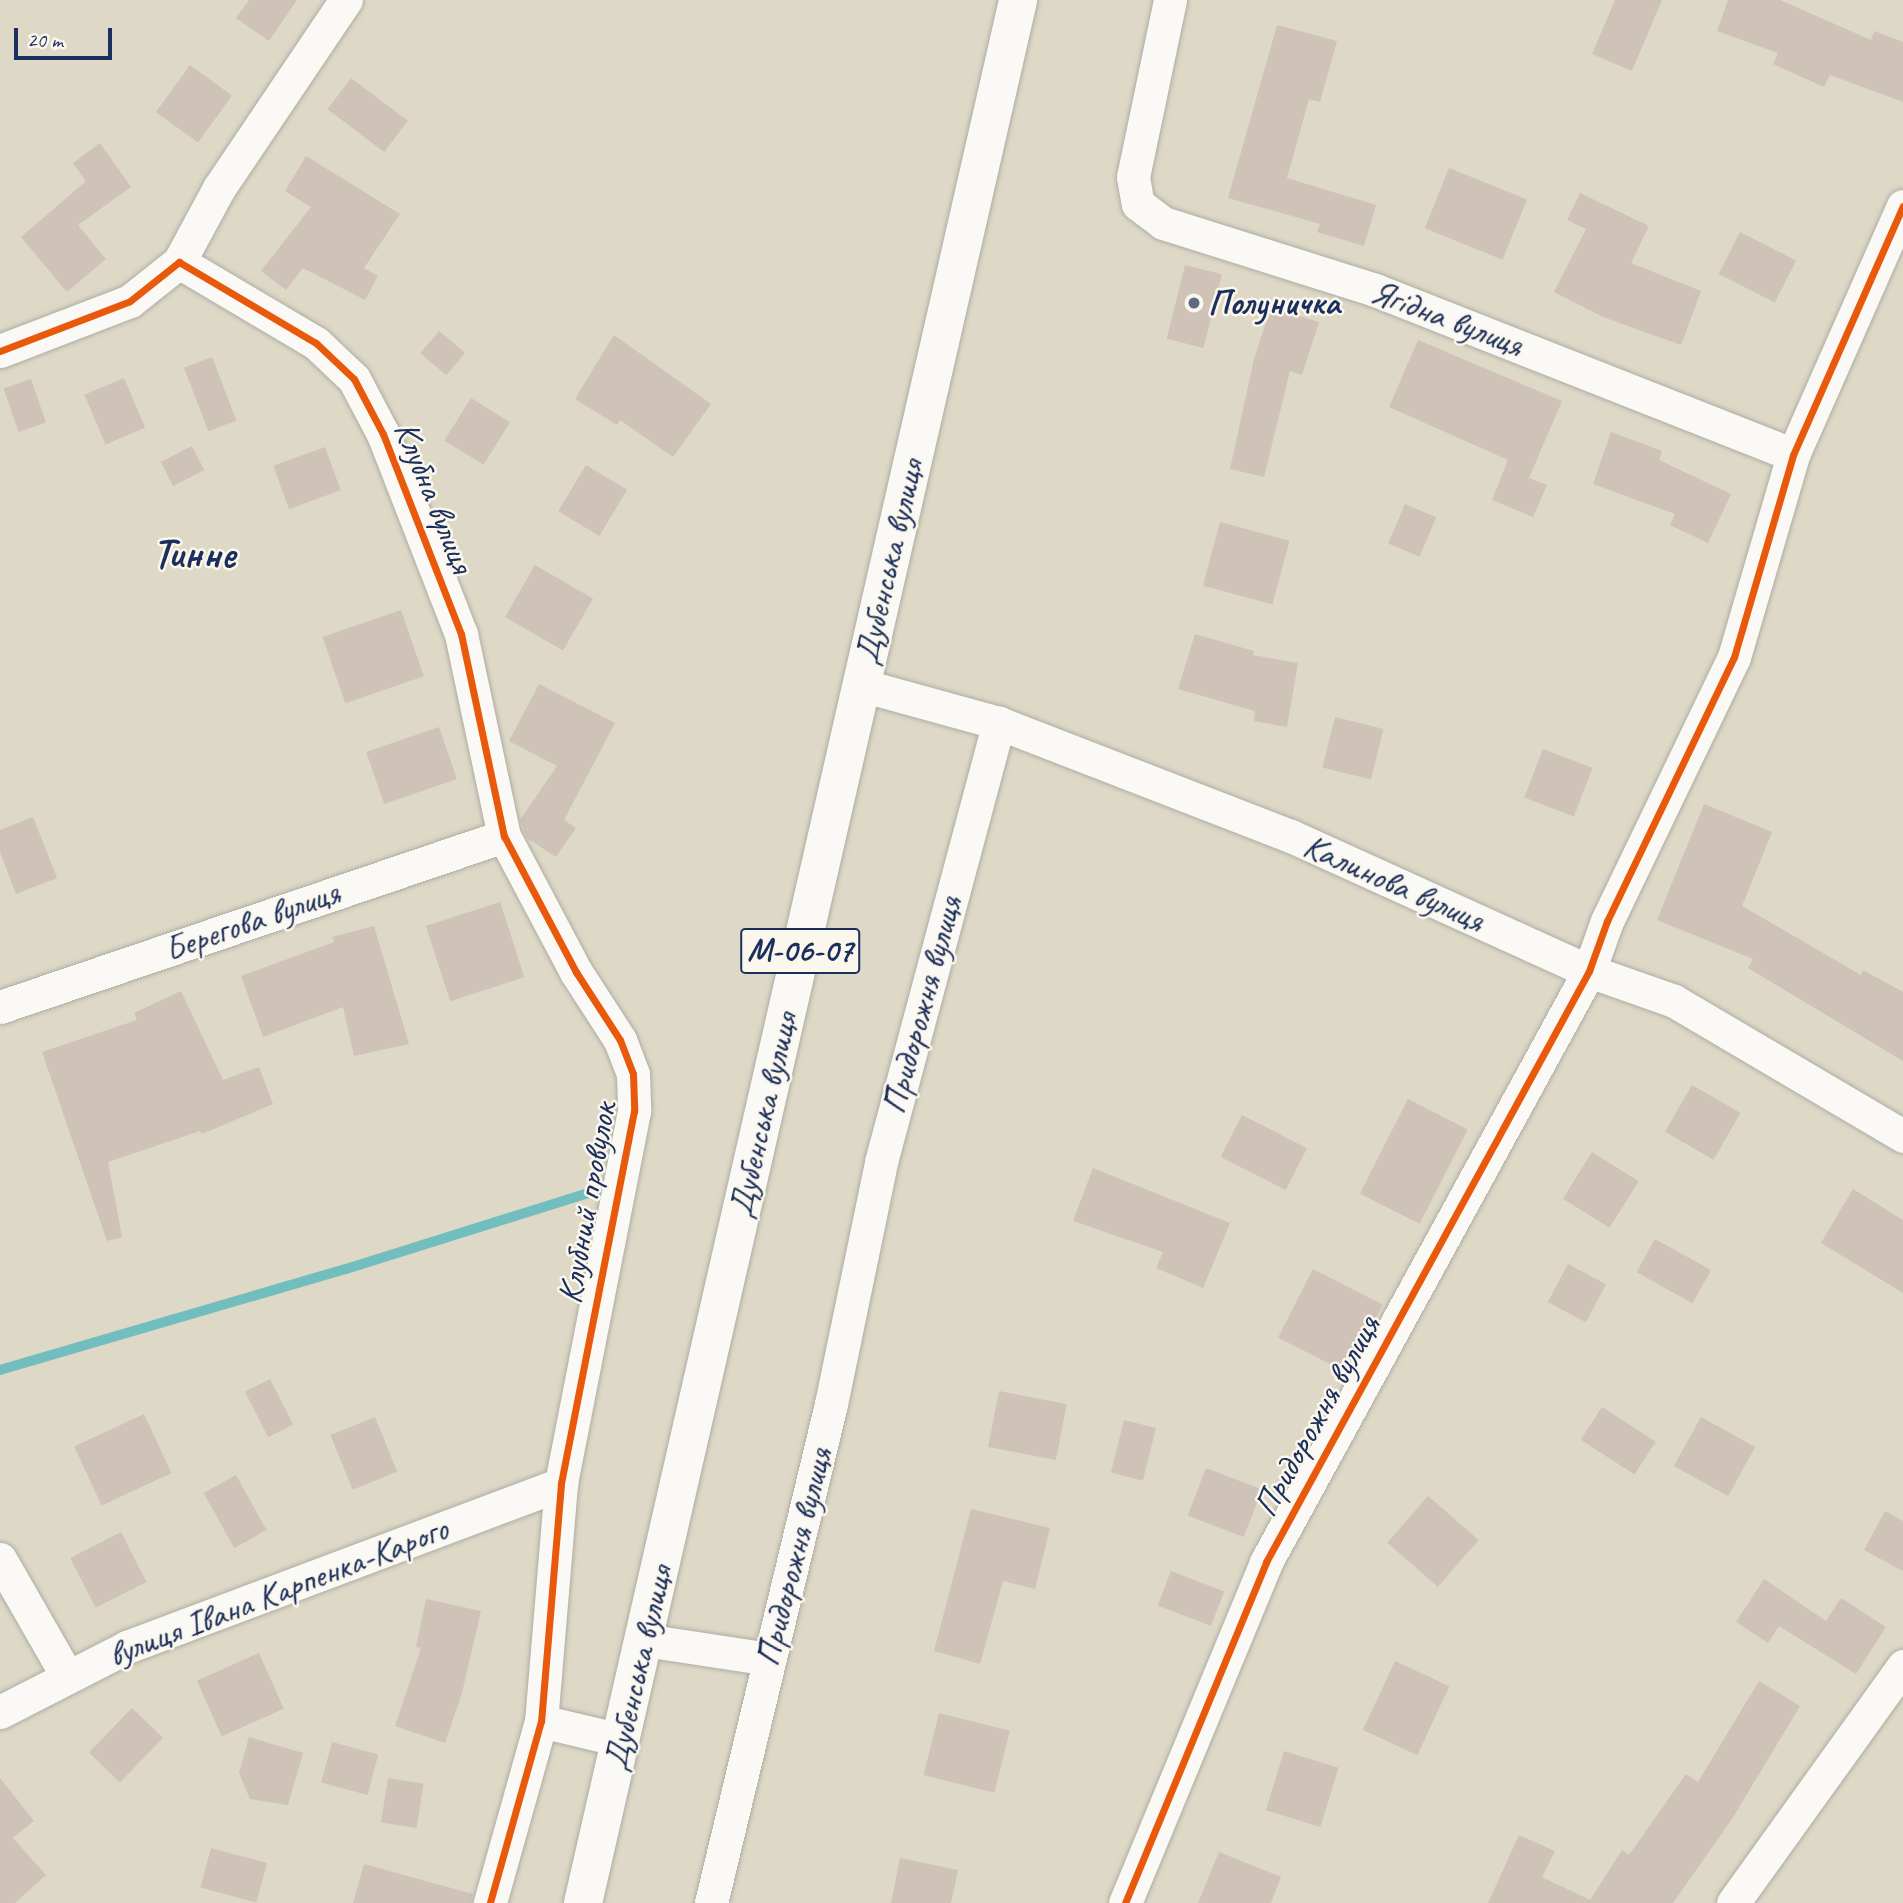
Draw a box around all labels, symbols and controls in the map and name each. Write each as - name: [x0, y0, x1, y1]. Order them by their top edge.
- scale bar: [18, 14, 116, 58]
- text: 20 m: [27, 27, 63, 53]
- street label: Ягідна вулиця: [1365, 270, 1529, 366]
- place label: Полуничка: [1208, 282, 1340, 324]
- marker: Полуничка: [1186, 295, 1202, 311]
- street label: Клубна вулиця: [384, 414, 484, 580]
- street label: Дубенська вулиця: [845, 456, 933, 668]
- district label: Тинне: [153, 529, 235, 579]
- street label: Калинова вулиця: [1296, 824, 1492, 942]
- street label: Берегова вулиця: [158, 871, 346, 971]
- street label: Придорожня вулиця: [873, 891, 971, 1119]
- road number: М-06-07: [739, 922, 861, 981]
- street label: Дубенська вулиця: [719, 1009, 807, 1221]
- street label: Клубний провулок: [549, 1099, 625, 1307]
- street label: Придорожня вулиця: [1244, 1308, 1390, 1524]
- street label: Придорожня вулиця: [747, 1443, 841, 1671]
- street label: вулиця Івана Карпенка-Карого: [102, 1508, 454, 1676]
- street label: Дубенська вулиця: [594, 1562, 682, 1774]

